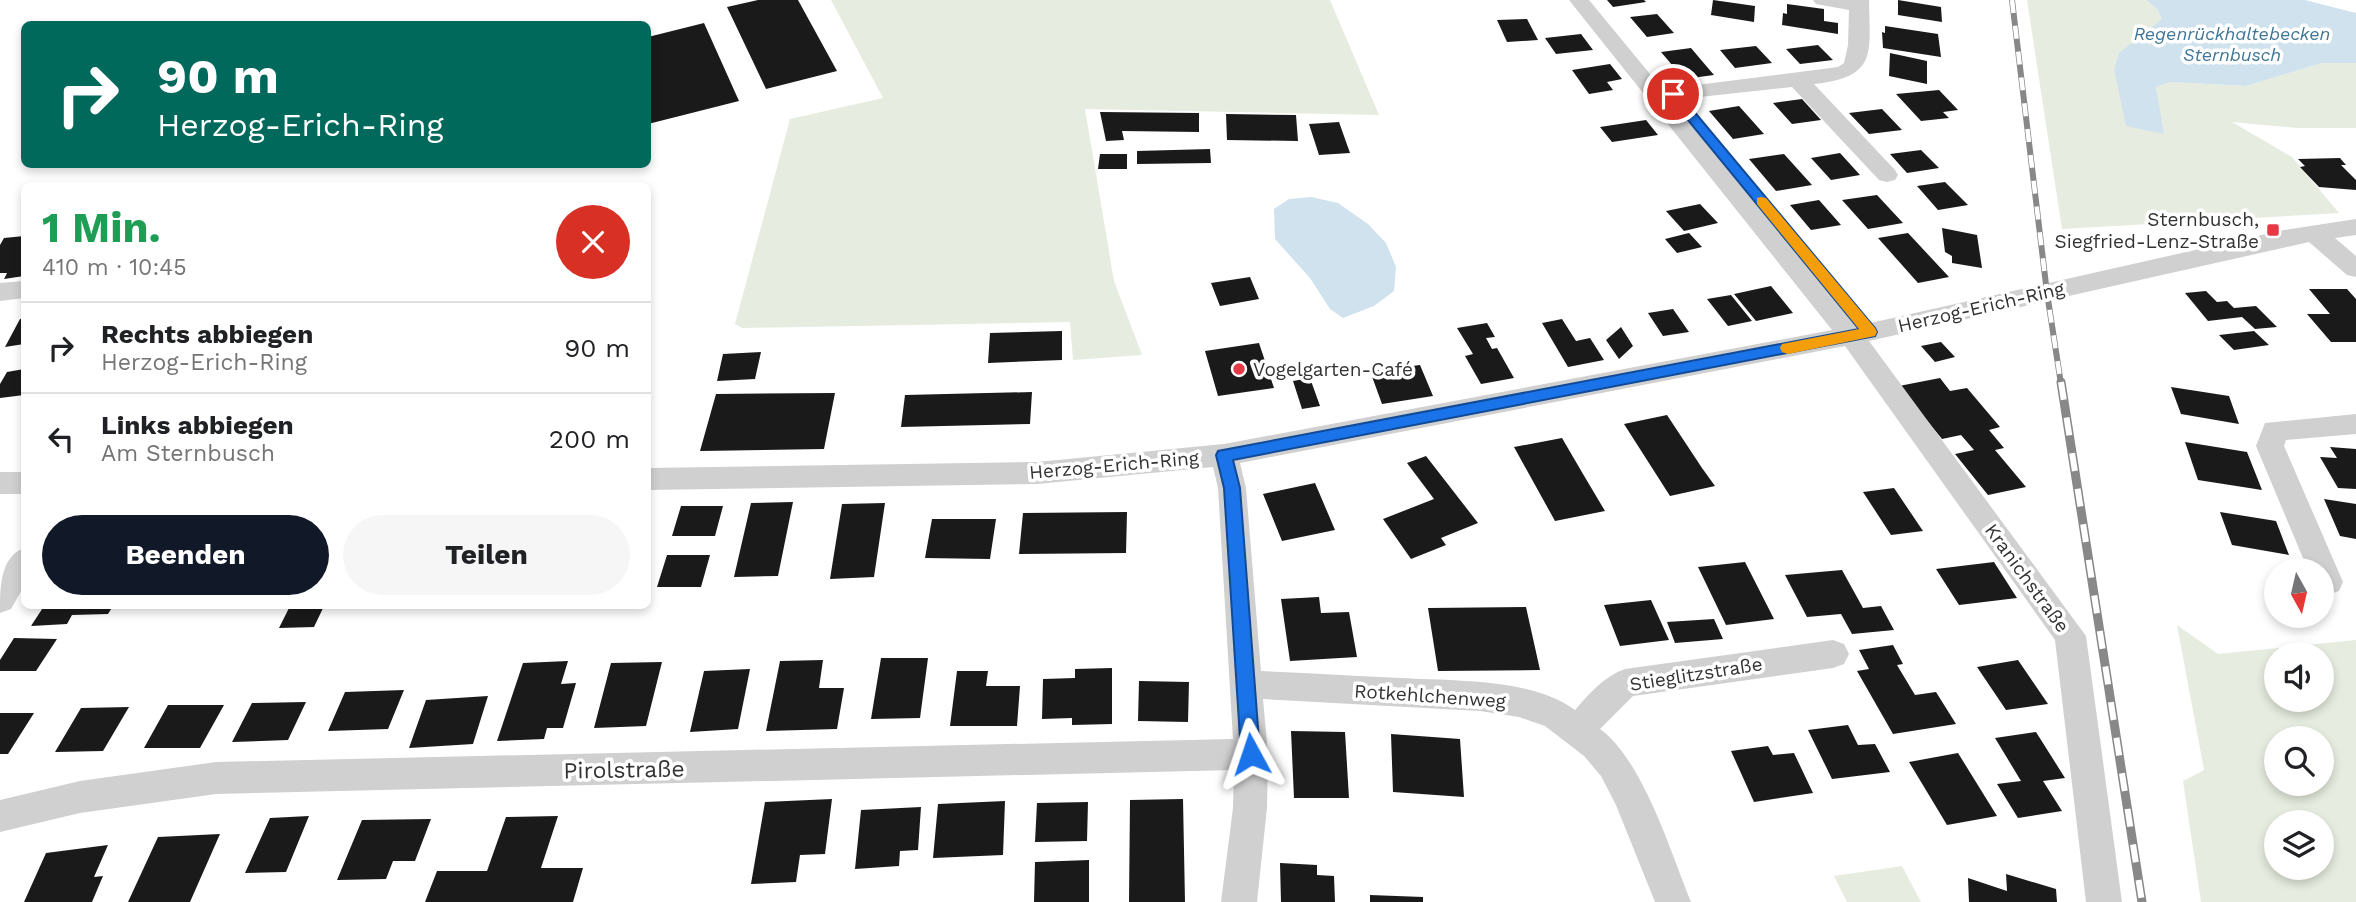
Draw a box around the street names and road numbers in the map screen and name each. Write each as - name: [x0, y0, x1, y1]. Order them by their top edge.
- street label: Herzog-Erich-Ring: [1896, 276, 2067, 337]
- street label: Herzog-Erich-Ring: [1028, 446, 1201, 484]
- street label: Kranichstraße: [1980, 519, 2074, 637]
- street label: Stieglitzstraße: [1628, 652, 1764, 696]
- street label: Rotkehlchenweg: [1353, 679, 1508, 713]
- street label: Pirolstraße: [563, 755, 685, 785]

